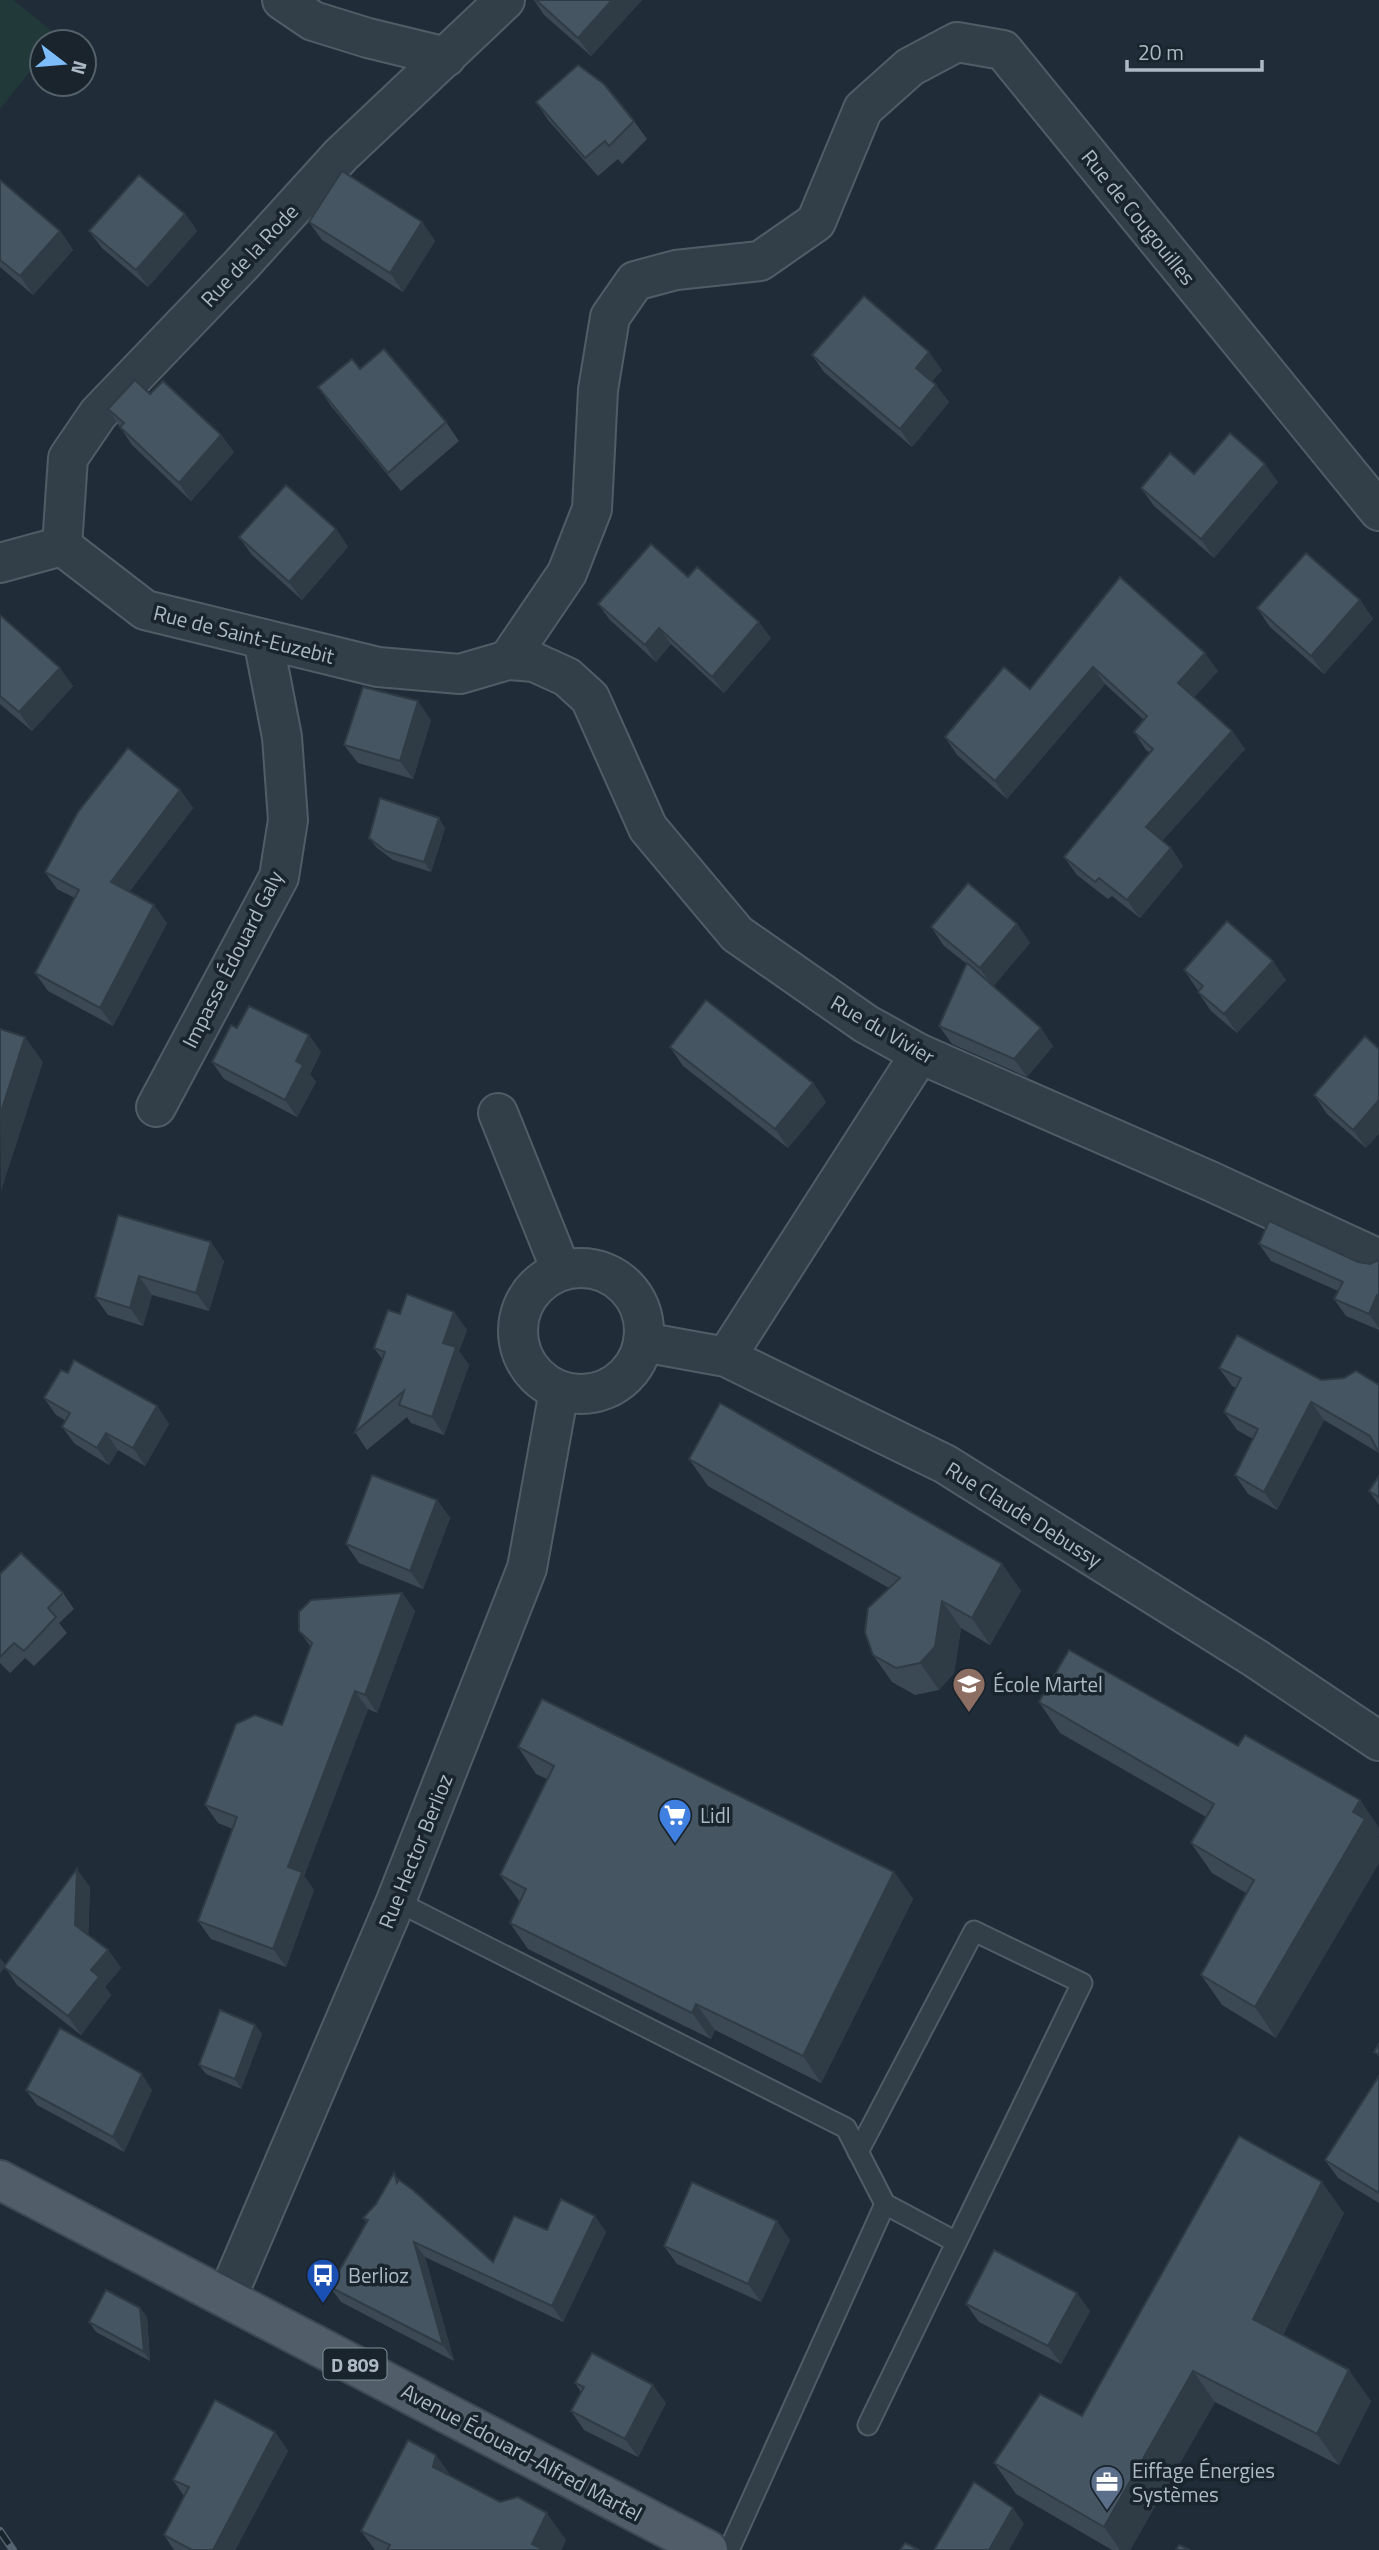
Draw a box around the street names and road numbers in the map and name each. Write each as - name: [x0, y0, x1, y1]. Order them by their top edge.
- street label: Rue de Cougouilles: [1074, 142, 1204, 292]
- street label: Rue de la Rode: [193, 196, 305, 314]
- street label: Rue de Saint-Euzebit: [150, 596, 338, 672]
- street label: Impasse Édouard Galy: [173, 865, 291, 1053]
- street label: Rue du Vivier: [825, 986, 941, 1072]
- street label: Rue Claude Debussy: [939, 1453, 1109, 1575]
- street label: Rue Hector Berlioz: [369, 1769, 461, 1933]
- road number: D 809: [324, 2348, 386, 2380]
- street label: Avenue Édouard-Alfred Martel: [396, 2375, 648, 2529]

